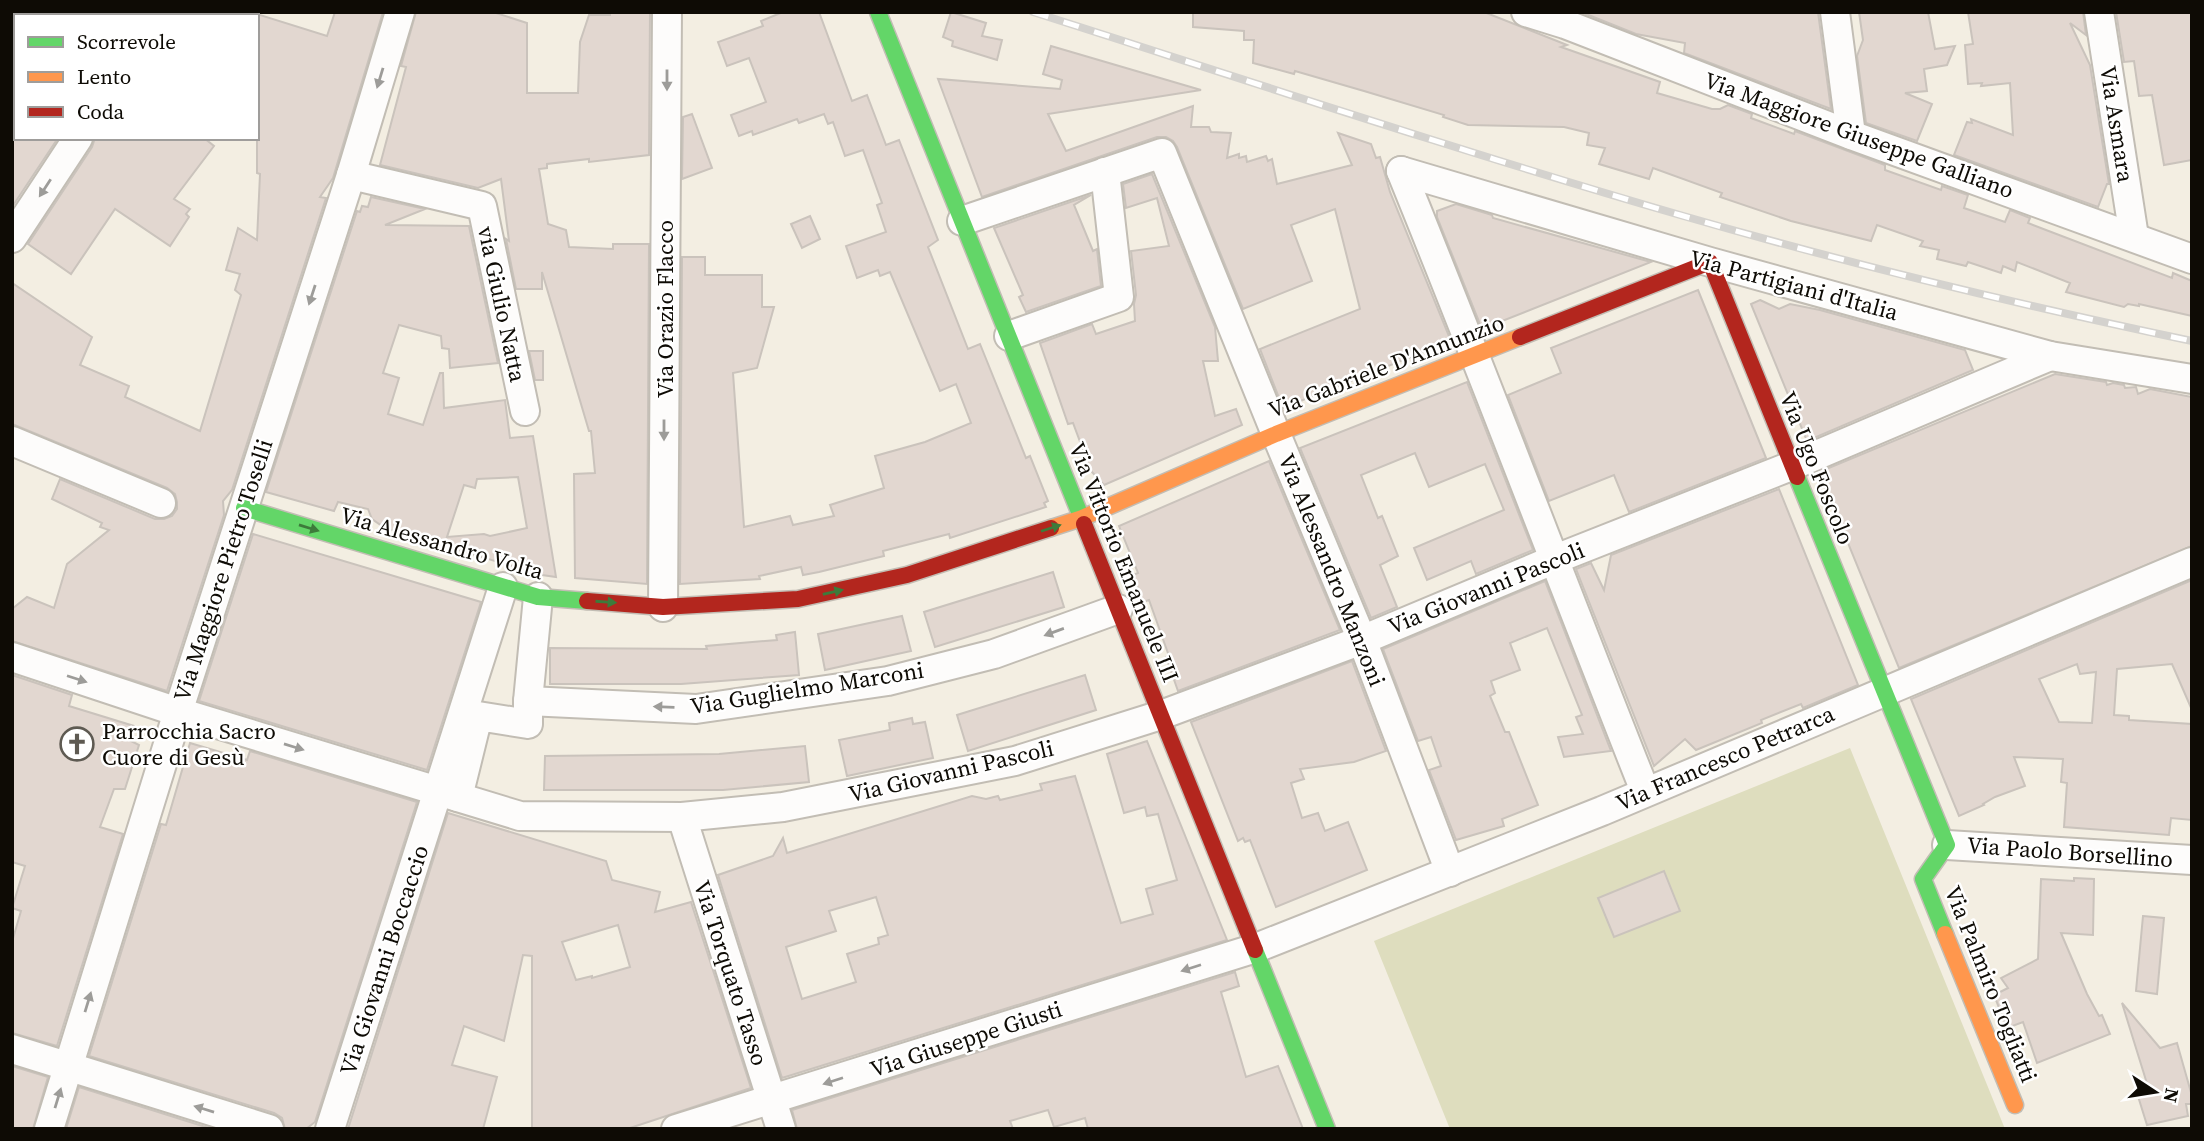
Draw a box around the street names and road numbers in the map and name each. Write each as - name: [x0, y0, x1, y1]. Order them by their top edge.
- street label: Via Asmara: [2092, 63, 2142, 185]
- street label: Via Maggiore Giuseppe Galliano: [1700, 64, 2018, 206]
- street label: Via Orazio Flacco: [649, 220, 681, 398]
- street label: via Giulio Natta: [470, 223, 534, 385]
- street label: Via Partigiani d'Italia: [1686, 242, 1902, 328]
- street label: Via Gabriele D'Annunzio: [1263, 306, 1509, 426]
- street label: Via Ugo Foscolo: [1772, 387, 1862, 549]
- street label: Via Maggiore Pietro Toselli: [165, 435, 281, 705]
- street label: Via Vittorio Emanuele III: [1061, 437, 1187, 687]
- street label: Via Alessandro Manzoni: [1271, 449, 1393, 691]
- street label: Via Alessandro Volta: [337, 499, 548, 587]
- street label: Via Giovanni Pascoli: [1383, 534, 1589, 642]
- street label: Via Guglielmo Marconi: [688, 654, 926, 722]
- street label: Via Francesco Petrarca: [1611, 697, 1839, 819]
- street label: Via Giovanni Pascoli: [845, 732, 1057, 810]
- street label: Via Paolo Borsellino: [1966, 829, 2174, 875]
- street label: Via Giovanni Boccaccio: [332, 841, 436, 1079]
- street label: Via Torquato Tasso: [686, 876, 776, 1070]
- street label: Via Palmiro Togliatti: [1937, 881, 2045, 1087]
- street label: Via Giuseppe Giusti: [866, 993, 1066, 1085]

